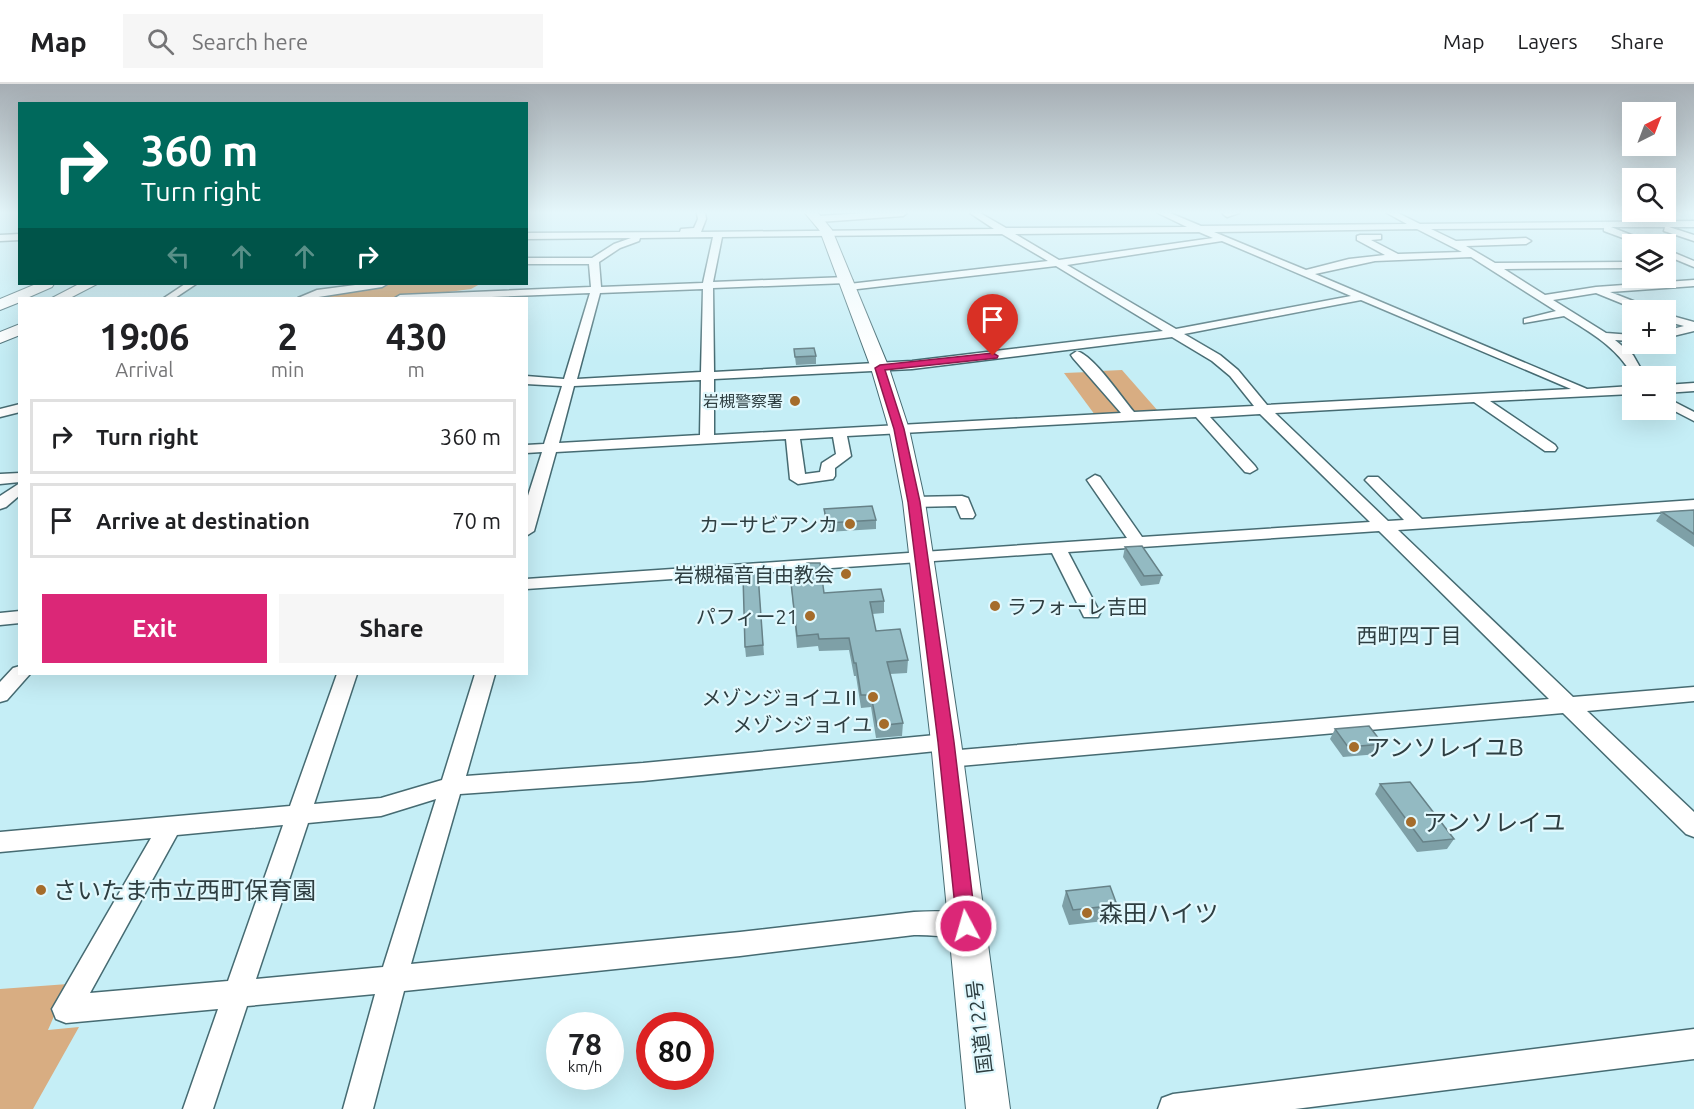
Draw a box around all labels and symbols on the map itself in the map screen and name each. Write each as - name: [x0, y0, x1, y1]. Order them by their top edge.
- north arrow: [1622, 102, 1676, 156]
- pin: [967, 294, 1018, 356]
- place label: 岩槻警察署: [703, 392, 783, 410]
- marker: 岩槻警察署: [788, 394, 802, 408]
- place label: カーサビアンカ: [699, 513, 838, 536]
- marker: カーサビアンカ: [843, 517, 857, 531]
- place label: 岩槻福音自由教会: [674, 563, 834, 586]
- marker: 岩槻福音自由教会: [839, 567, 853, 581]
- place label: ラフォーレ吉田: [1007, 595, 1147, 618]
- marker: ラフォーレ吉田: [988, 599, 1002, 613]
- place label: パフィー21: [696, 605, 798, 628]
- marker: パフィー21: [803, 609, 817, 623]
- district label: 西町四丁目: [1357, 623, 1462, 647]
- place label: メゾンジョイユⅡ: [701, 686, 861, 709]
- marker: メゾンジョイユⅡ: [866, 690, 880, 704]
- place label: メゾンジョイユ: [732, 713, 872, 736]
- marker: メゾンジョイユ: [877, 717, 891, 731]
- place label: アンソレイユB: [1366, 734, 1524, 761]
- marker: アンソレイユB: [1347, 740, 1361, 754]
- place label: アンソレイユ: [1423, 809, 1566, 836]
- marker: アンソレイユ: [1404, 815, 1418, 829]
- place label: さいたま市立西町保育園: [53, 877, 316, 904]
- marker: さいたま市立西町保育園: [34, 883, 48, 897]
- position arrow: [934, 894, 998, 958]
- place label: 森田ハイツ: [1099, 900, 1219, 927]
- marker: 森田ハイツ: [1080, 906, 1094, 920]
- street label: 国道122号: [962, 979, 996, 1075]
- speed limit sign: 80: [636, 1012, 714, 1090]

